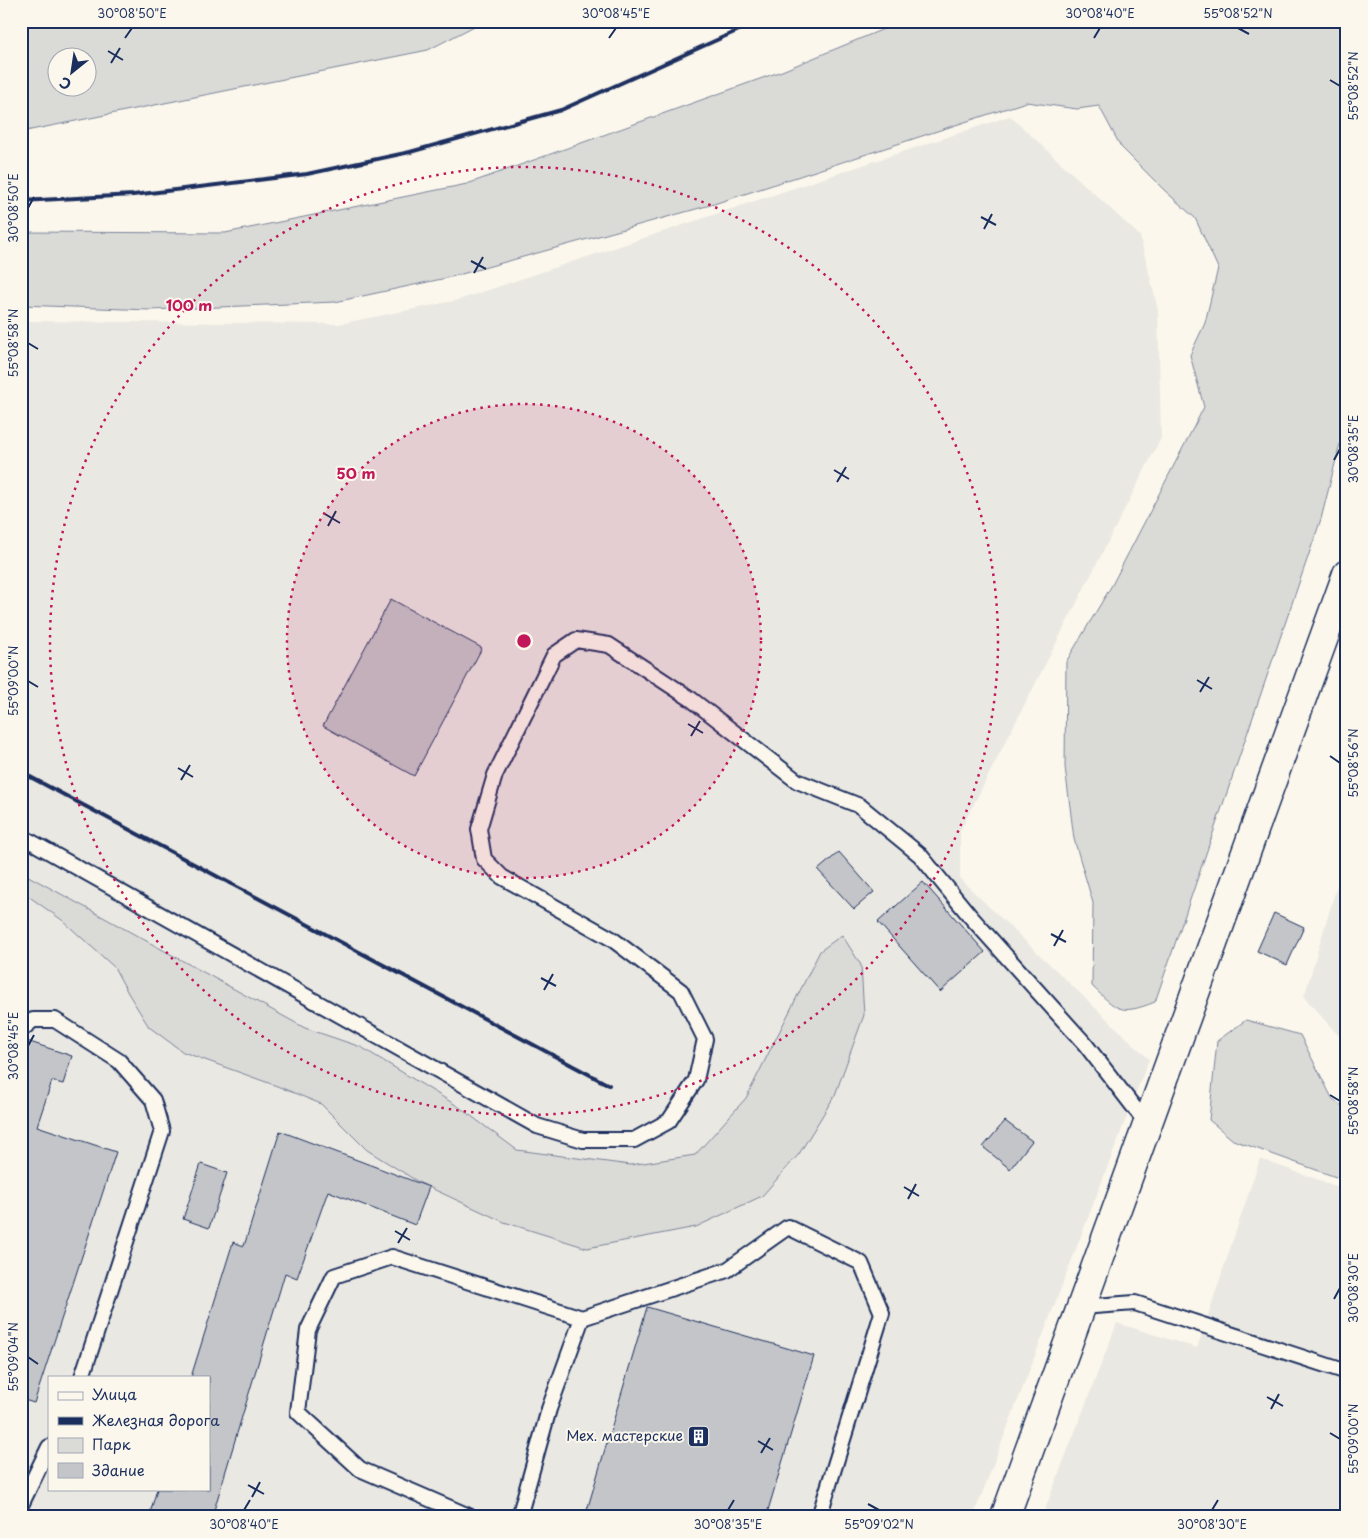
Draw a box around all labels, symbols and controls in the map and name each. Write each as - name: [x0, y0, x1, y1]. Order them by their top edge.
- text: 30°08'50"E: [97, 4, 167, 22]
- text: 30°08'45"E: [582, 4, 650, 22]
- text: 30°08'40"E: [1065, 4, 1135, 22]
- text: 55°08'52"N: [1203, 4, 1273, 22]
- north arrow: [48, 48, 98, 98]
- text: 55°08'52"N: [1344, 51, 1362, 121]
- text: С: [55, 72, 75, 95]
- text: 30°08'50"E: [4, 173, 22, 243]
- text: 100 m: [166, 293, 212, 316]
- text: 55°08'58"N: [4, 309, 22, 377]
- text: 30°08'35"E: [1344, 415, 1362, 483]
- text: 50 m: [337, 461, 375, 484]
- centre of rings: [515, 632, 533, 650]
- text: 55°09'00"N: [4, 646, 22, 716]
- text: 55°08'56"N: [1344, 728, 1362, 798]
- text: 30°08'45"E: [4, 1012, 22, 1080]
- text: 55°08'58"N: [1344, 1067, 1362, 1135]
- text: 30°08'30"E: [1344, 1253, 1362, 1323]
- text: 55°09'04"N: [4, 1322, 22, 1392]
- legend: [48, 1376, 210, 1490]
- text: Улица: [92, 1382, 137, 1405]
- text: 55°09'00"N: [1344, 1404, 1362, 1474]
- text: Железная дорога: [92, 1408, 220, 1431]
- building icon: Мех. мастерские: [687, 1424, 711, 1448]
- place label: Мех. мастерские: [566, 1425, 683, 1446]
- text: Парк: [92, 1432, 131, 1455]
- text: Здание: [92, 1458, 145, 1481]
- text: 30°08'40"E: [209, 1515, 279, 1533]
- text: 30°08'35"E: [694, 1515, 762, 1533]
- text: 55°09'02"N: [844, 1515, 914, 1533]
- text: 30°08'30"E: [1177, 1515, 1247, 1533]

